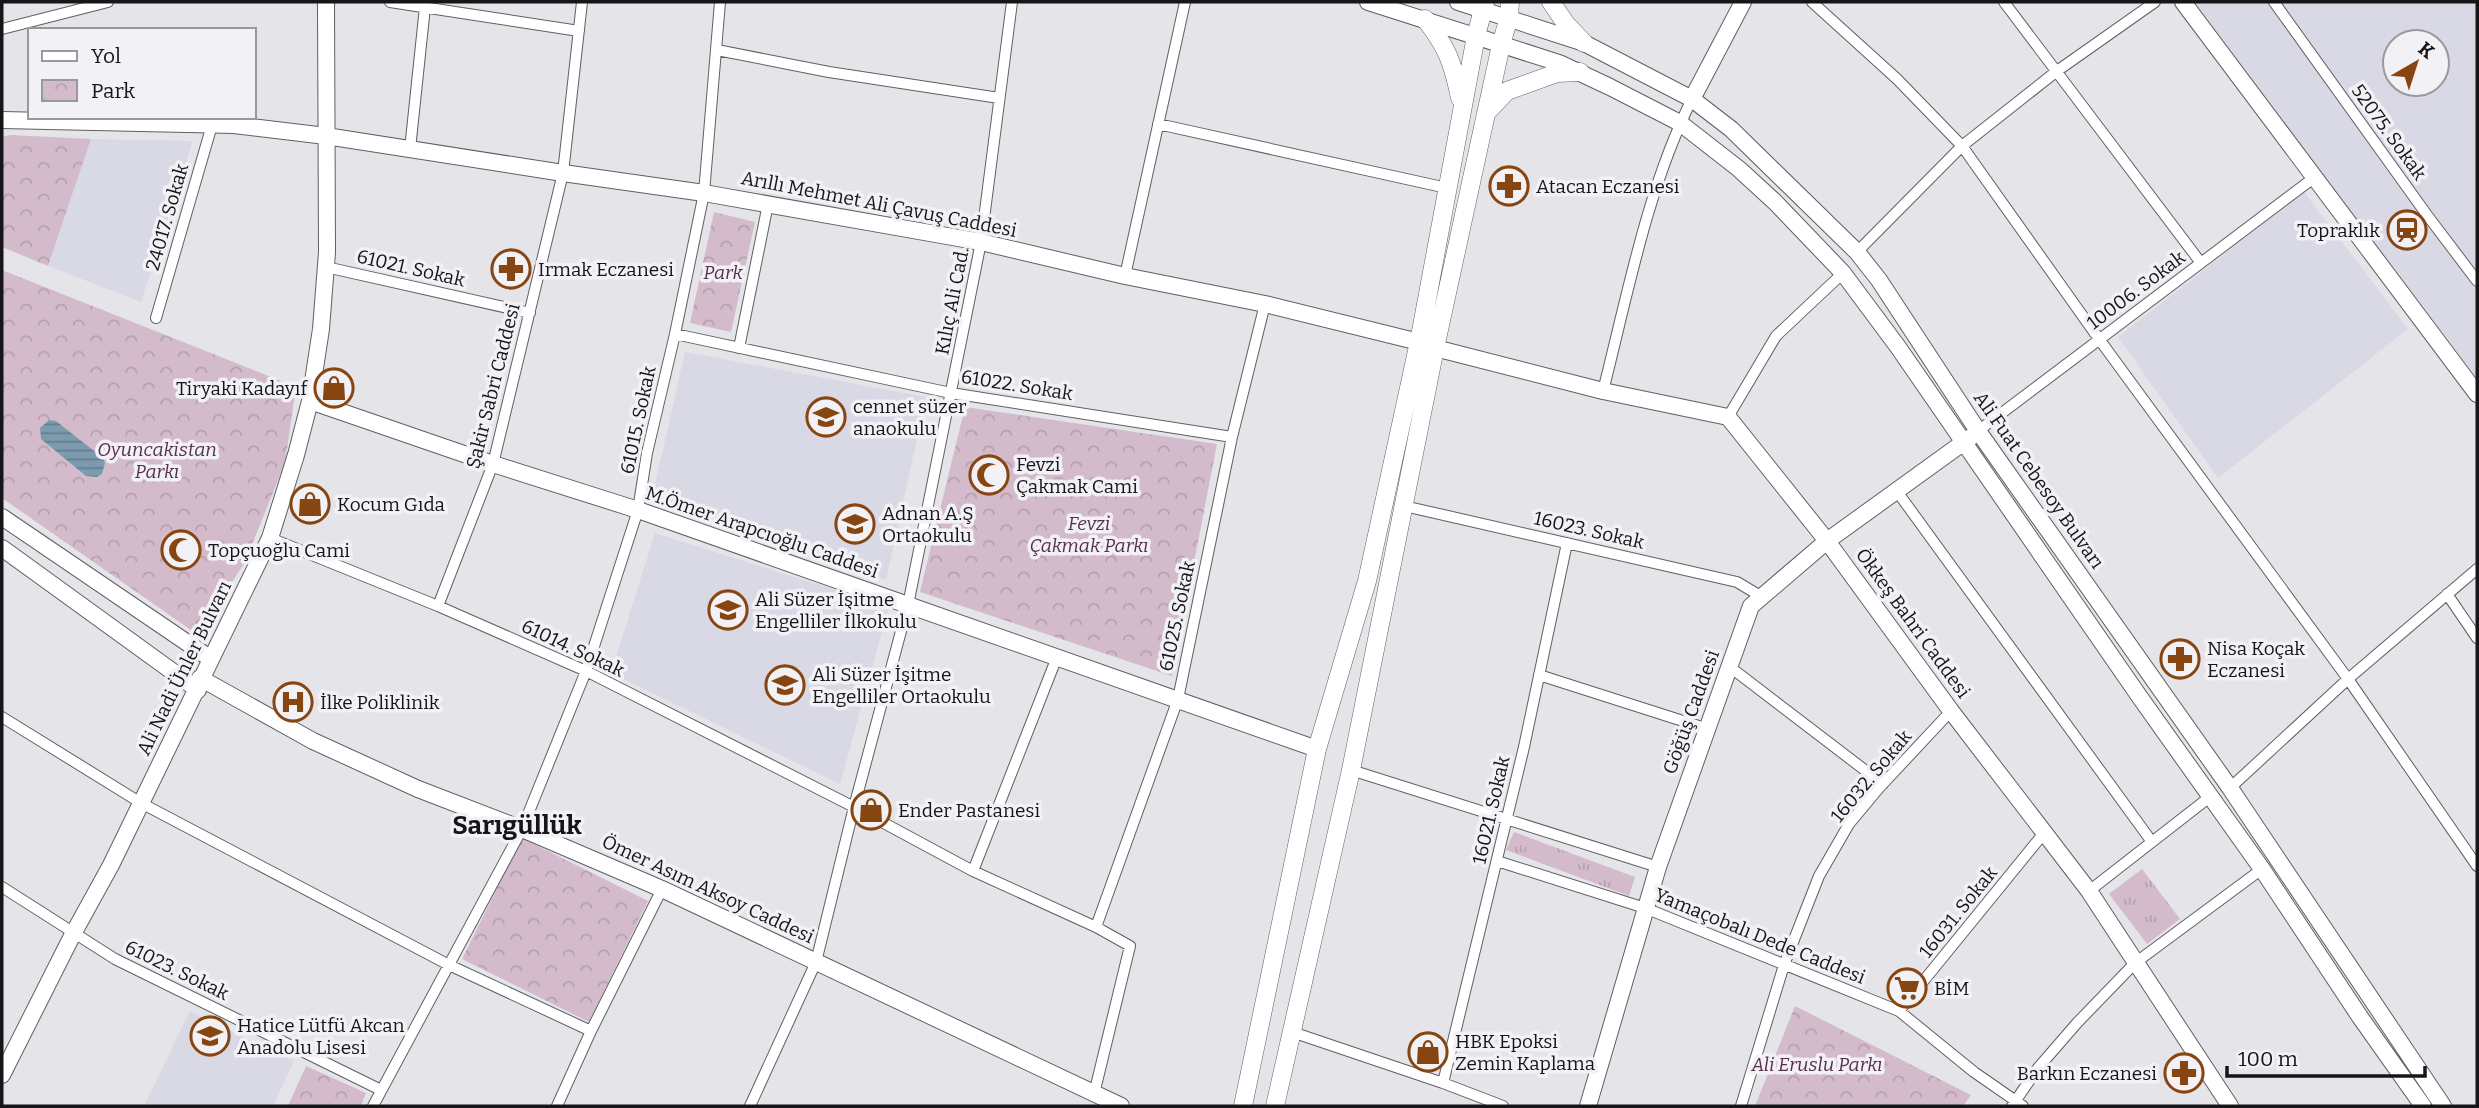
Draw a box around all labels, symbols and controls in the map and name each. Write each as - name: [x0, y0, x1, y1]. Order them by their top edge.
- legend: [28, 28, 256, 119]
- north arrow: [2381, 28, 2451, 98]
- text: K: [2414, 37, 2439, 64]
- text: Yol: [91, 43, 121, 69]
- text: Park: [91, 78, 135, 104]
- street label: 52075. Sokak: [2347, 80, 2432, 184]
- street label: 24017. Sokak: [141, 161, 193, 273]
- pharmacy icon: Atacan Eczanesi: [1488, 165, 1530, 207]
- street label: Arıllı Mehmet Ali Çavuş Caddesi: [739, 166, 1019, 242]
- place label: Atacan Eczanesi: [1536, 175, 1680, 198]
- station icon: Topraklık: [2386, 209, 2428, 251]
- place label: Topraklık: [2297, 219, 2380, 242]
- street label: 61021. Sokak: [355, 244, 467, 292]
- street label: Kılıç Ali Cad.: [930, 245, 974, 357]
- street label: 10006. Sokak: [2082, 246, 2190, 334]
- pharmacy icon: Irmak Eczanesi: [490, 248, 532, 290]
- place label: Irmak Eczanesi: [538, 258, 674, 281]
- park label: Park: [703, 261, 744, 284]
- street label: Şakir Sabri Caddesi: [461, 301, 525, 471]
- street label: 61015. Sokak: [615, 364, 661, 476]
- street label: 61022. Sokak: [960, 365, 1075, 405]
- shop icon: Tiryaki Kadayıf: [313, 367, 355, 409]
- place label: Tiryaki Kadayıf: [176, 377, 308, 400]
- street label: Ali Fuat Cebesoy Bulvarı: [1969, 387, 2109, 573]
- place label: cennet süzer anaokulu: [853, 395, 967, 440]
- school or university icon: cennet süzer anaokulu: [805, 396, 847, 438]
- park label: Oyuncakistan Parkı: [97, 438, 217, 483]
- place label: Fevzi Çakmak Cami: [1016, 453, 1138, 498]
- mosque icon: Fevzi Çakmak Cami: [968, 454, 1010, 496]
- street label: M.Ömer Arapcıoğlu Caddesi: [643, 481, 882, 583]
- shop icon: Kocum Gıda: [289, 483, 331, 525]
- place label: Kocum Gıda: [337, 493, 445, 516]
- place label: Adnan A.Ş Ortaokulu: [882, 502, 974, 547]
- school or university icon: Adnan A.Ş Ortaokulu: [834, 503, 876, 545]
- street label: 16023. Sokak: [1532, 506, 1647, 554]
- park label: Fevzi Çakmak Parkı: [1030, 512, 1148, 557]
- mosque icon: Topçuoğlu Cami: [160, 529, 202, 571]
- place label: Topçuoğlu Cami: [208, 539, 350, 562]
- street label: Ökkeş Bahri Caddesi: [1851, 544, 1975, 703]
- street label: 61025. Sokak: [1154, 559, 1200, 673]
- street label: Ali Nadi Ünler Bulvarı: [132, 577, 236, 759]
- place label: Ali Süzer İşitme Engelliler İlkokulu: [755, 588, 917, 633]
- school or university icon: Ali Süzer İşitme Engelliler İlkokulu: [707, 589, 749, 631]
- street label: 61014. Sokak: [518, 614, 628, 682]
- place label: Nisa Koçak Eczanesi: [2207, 637, 2305, 682]
- pharmacy icon: Nisa Koçak Eczanesi: [2159, 638, 2201, 680]
- street label: Göğüş Caddesi: [1658, 647, 1724, 777]
- place label: Ali Süzer İşitme Engelliler Ortaokulu: [812, 663, 991, 708]
- school or university icon: Ali Süzer İşitme Engelliler Ortaokulu: [764, 664, 806, 706]
- hospital icon: İlke Poliklinik: [272, 681, 314, 723]
- place label: İlke Poliklinik: [320, 691, 440, 714]
- street label: 16032. Sokak: [1826, 725, 1916, 827]
- street label: 16021. Sokak: [1467, 753, 1515, 866]
- shop icon: Ender Pastanesi: [850, 789, 892, 831]
- place label: Ender Pastanesi: [898, 799, 1040, 822]
- district label: Sarıgüllük: [452, 810, 582, 841]
- street label: Ömer Asım Aksoy Caddesi: [598, 830, 818, 948]
- street label: 16031. Sokak: [1914, 861, 2002, 962]
- street label: Yamaçobalı Dede Caddesi: [1651, 883, 1869, 989]
- street label: 61023. Sokak: [121, 935, 233, 1005]
- supermarket icon: BİM: [1886, 967, 1928, 1009]
- place label: BİM: [1934, 977, 1969, 1000]
- place label: Hatice Lütfü Akcan Anadolu Lisesi: [237, 1014, 405, 1059]
- school or university icon: Hatice Lütfü Akcan Anadolu Lisesi: [189, 1015, 231, 1057]
- place label: HBK Epoksi Zemin Kaplama: [1455, 1030, 1596, 1075]
- shop icon: HBK Epoksi Zemin Kaplama: [1407, 1031, 1449, 1073]
- scale bar: [2227, 1034, 2425, 1078]
- text: 100 m: [2238, 1046, 2298, 1072]
- pharmacy icon: Barkın Eczanesi: [2163, 1052, 2205, 1094]
- park label: Ali Eruslu Parkı: [1751, 1053, 1882, 1076]
- place label: Barkın Eczanesi: [2017, 1062, 2157, 1085]

